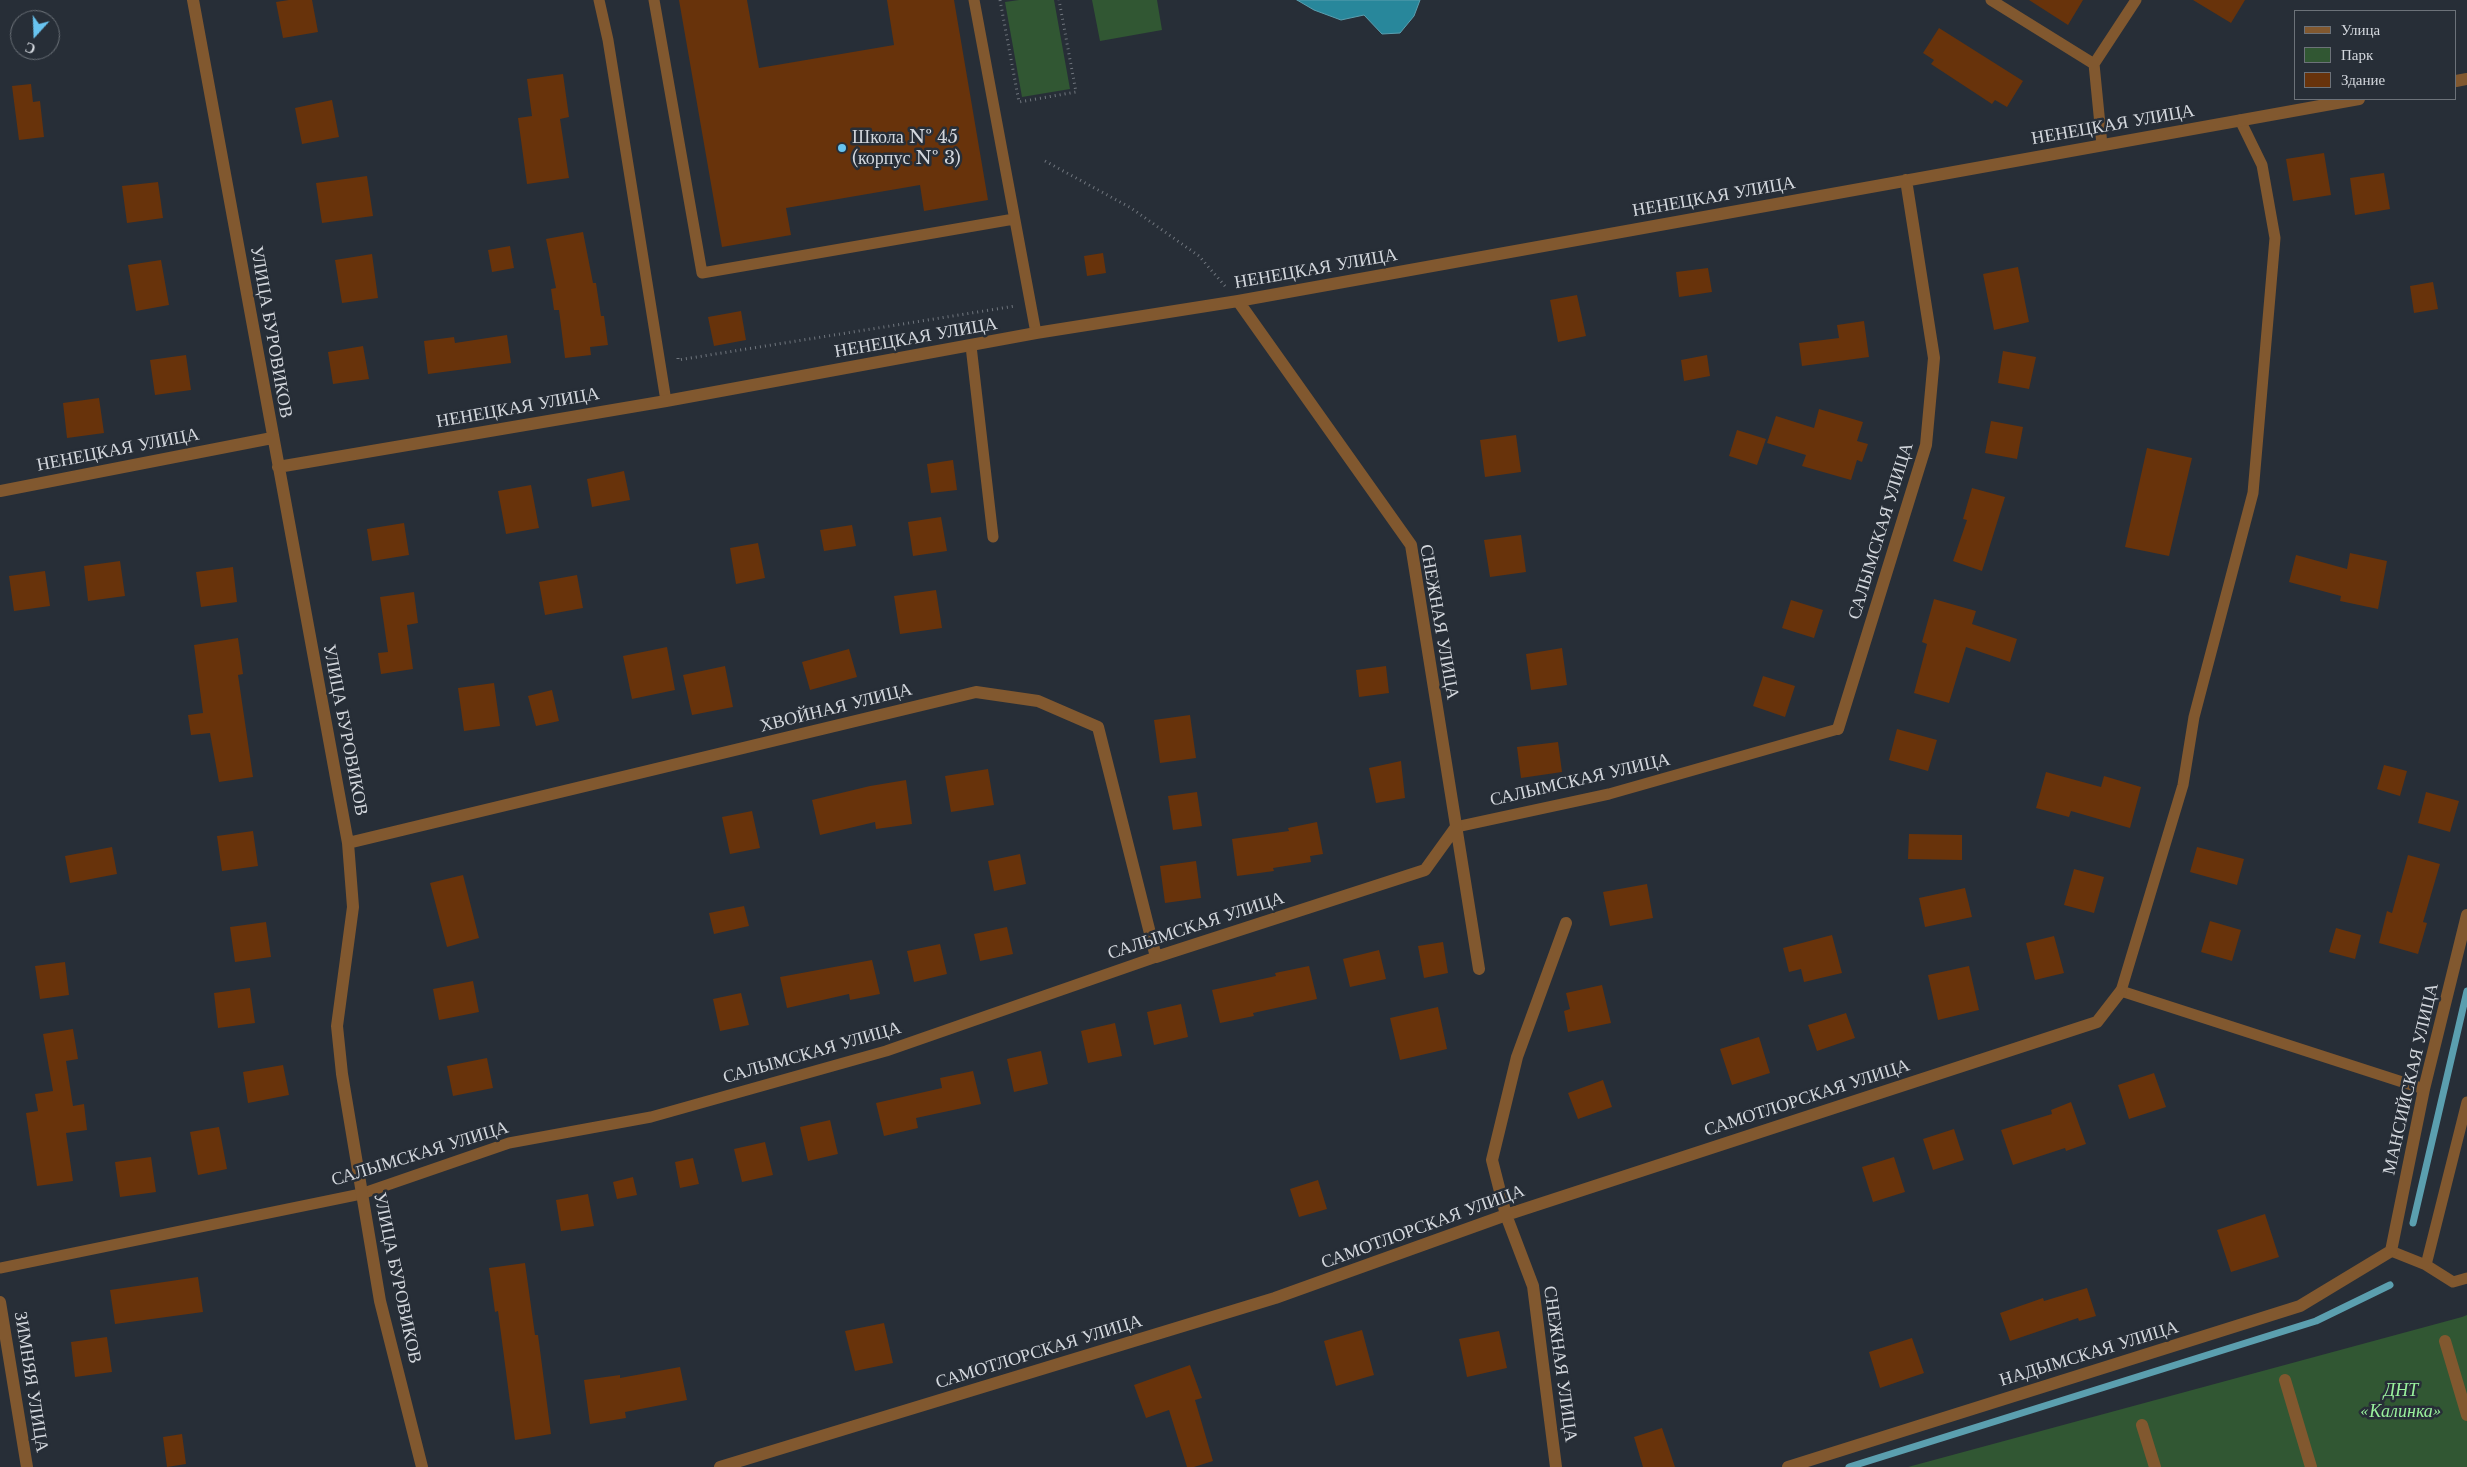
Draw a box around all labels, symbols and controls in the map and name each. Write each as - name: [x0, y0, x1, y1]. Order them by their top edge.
- north arrow: [10, 10, 60, 60]
- legend: [2294, 10, 2457, 100]
- text: Улица: [2341, 20, 2380, 39]
- text: С: [22, 38, 38, 58]
- text: Парк: [2341, 45, 2373, 64]
- text: Здание: [2341, 70, 2385, 89]
- street label: НЕНЕЦКАЯ УЛИЦА: [2030, 100, 2196, 150]
- place label: Школа № 45 (корпус № 3): [852, 127, 961, 170]
- marker: Школа № 45 (корпус № 3): [836, 142, 848, 154]
- street label: НЕНЕЦКАЯ УЛИЦА: [1631, 172, 1797, 222]
- street label: УЛИЦА БУРОВИКОВ: [245, 244, 297, 420]
- street label: НЕНЕЦКАЯ УЛИЦА: [1233, 244, 1399, 294]
- street label: НЕНЕЦКАЯ УЛИЦА: [833, 313, 999, 363]
- street label: НЕНЕЦКАЯ УЛИЦА: [435, 383, 601, 433]
- street label: НЕНЕЦКАЯ УЛИЦА: [35, 424, 201, 476]
- street label: САЛЫМСКАЯ УЛИЦА: [1844, 440, 1918, 622]
- street label: СНЕЖНАЯ УЛИЦА: [1415, 543, 1463, 701]
- street label: УЛИЦА БУРОВИКОВ: [318, 642, 372, 818]
- street label: ХВОЙНАЯ УЛИЦА: [758, 679, 914, 737]
- street label: САЛЫМСКАЯ УЛИЦА: [1488, 749, 1672, 811]
- street label: САЛЫМСКАЯ УЛИЦА: [1105, 887, 1287, 965]
- street label: МАНСИЙСКАЯ УЛИЦА: [2378, 981, 2444, 1177]
- street label: САЛЫМСКАЯ УЛИЦА: [721, 1017, 903, 1089]
- street label: САМОТЛОРСКАЯ УЛИЦА: [1702, 1055, 1912, 1141]
- street label: САЛЫМСКАЯ УЛИЦА: [329, 1117, 511, 1191]
- street label: САМОТЛОРСКАЯ УЛИЦА: [1318, 1180, 1528, 1274]
- street label: УЛИЦА БУРОВИКОВ: [368, 1190, 426, 1366]
- street label: СНЕЖНАЯ УЛИЦА: [1538, 1285, 1582, 1443]
- street label: ЗИМНЯЯ УЛИЦА: [9, 1310, 53, 1454]
- street label: САМОТЛОРСКАЯ УЛИЦА: [933, 1310, 1145, 1394]
- street label: НАДЫМСКАЯ УЛИЦА: [1997, 1316, 2181, 1392]
- park label: ДНТ «Калинка»: [2361, 1380, 2441, 1422]

